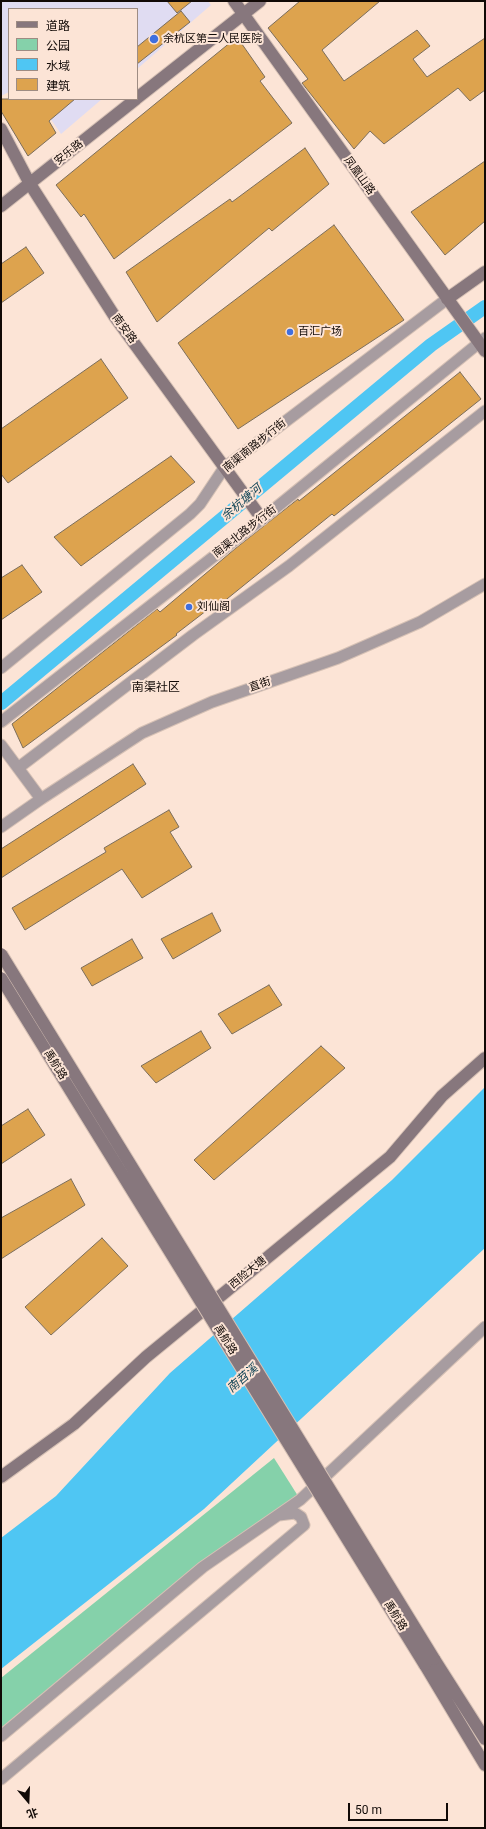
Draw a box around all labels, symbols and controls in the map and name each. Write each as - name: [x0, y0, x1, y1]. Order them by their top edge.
- legend: [8, 8, 138, 100]
- text: 道路: [46, 19, 70, 33]
- place label: 余杭区第二人民医院: [163, 32, 262, 46]
- marker: 余杭区第二人民医院: [148, 33, 160, 45]
- text: 公园: [46, 39, 70, 53]
- text: 水域: [46, 59, 70, 73]
- text: 建筑: [46, 79, 70, 93]
- street label: 安乐路: [52, 138, 86, 168]
- street label: 凤凰山路: [341, 154, 377, 198]
- street label: 南安路: [109, 312, 139, 346]
- place label: 百汇广场: [298, 325, 342, 339]
- marker: 百汇广场: [285, 327, 295, 337]
- street label: 南渠南路步行街: [221, 417, 289, 475]
- water label: 余杭塘河: [219, 482, 265, 524]
- street label: 南渠北路步行街: [211, 503, 279, 561]
- place label: 刘仙阁: [197, 600, 230, 614]
- marker: 刘仙阁: [184, 602, 194, 612]
- street label: 直街: [247, 675, 273, 695]
- district label: 南渠社区: [132, 681, 180, 695]
- street label: 禹航路: [41, 1048, 69, 1082]
- street label: 西险大塘: [227, 1254, 269, 1292]
- street label: 禹航路: [211, 1323, 239, 1357]
- water label: 南苕溪: [225, 1362, 261, 1396]
- street label: 禹航路: [381, 1599, 409, 1633]
- north arrow: [8, 1781, 48, 1821]
- scale bar: [350, 1795, 450, 1821]
- text: 50 m: [355, 1803, 382, 1817]
- text: 北: [25, 1805, 39, 1821]

